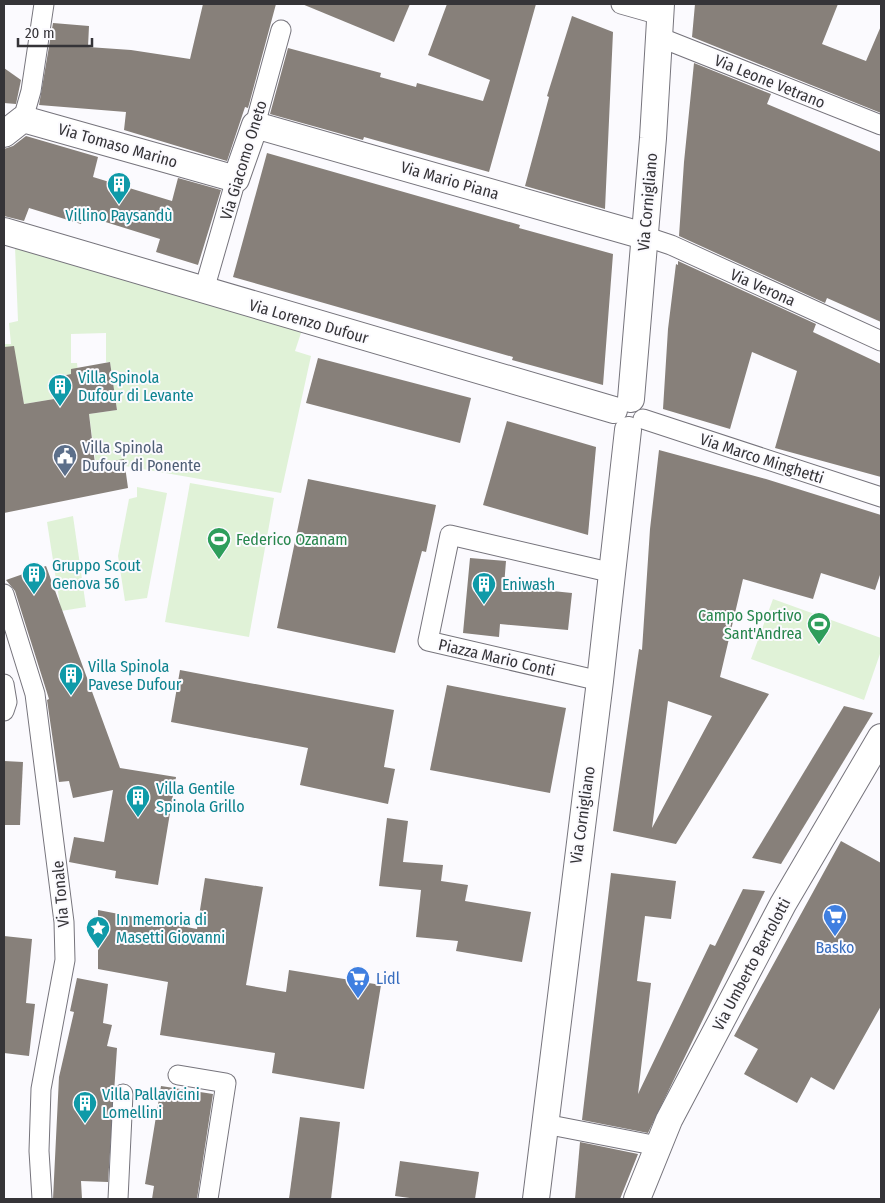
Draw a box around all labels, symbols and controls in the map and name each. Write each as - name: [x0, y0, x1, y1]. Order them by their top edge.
- scale bar: [18, 15, 91, 47]
- text: 20 m: [25, 24, 55, 42]
- street label: Via Leone Vetrano: [712, 51, 828, 112]
- street label: Via Giacomo Oneto: [216, 98, 271, 222]
- street label: Via Tomaso Marino: [56, 119, 180, 172]
- street label: Via Cornigliano: [634, 152, 661, 252]
- street label: Via Mario Piana: [399, 157, 501, 204]
- building icon: Villino Paysandù: [106, 171, 132, 205]
- place label: Villino Paysandù: [65, 206, 173, 225]
- street label: Via Verona: [727, 265, 798, 310]
- street label: Via Lorenzo Dufour: [247, 295, 371, 348]
- place label: Villa Spinola Dufour di Levante: [78, 368, 194, 405]
- building icon: Villa Spinola Dufour di Levante: [47, 373, 73, 407]
- street label: Via Marco Minghetti: [698, 430, 826, 487]
- place label: Villa Spinola Dufour di Ponente: [82, 438, 201, 475]
- public building icon: Villa Spinola Dufour di Ponente: [52, 443, 78, 477]
- sports icon: Federico Ozanam: [206, 526, 232, 560]
- place label: Federico Ozanam: [236, 530, 348, 549]
- place label: Gruppo Scout Genova 56: [52, 556, 142, 593]
- building icon: Gruppo Scout Genova 56: [21, 561, 47, 595]
- building icon: Eniwash: [471, 571, 497, 605]
- place label: Eniwash: [502, 575, 555, 594]
- place label: Campo Sportivo Sant'Andrea: [698, 606, 802, 643]
- sports icon: Campo Sportivo Sant'Andrea: [806, 611, 832, 645]
- street label: Piazza Mario Conti: [437, 635, 557, 680]
- place label: Villa Spinola Pavese Dufour: [88, 657, 182, 694]
- building icon: Villa Spinola Pavese Dufour: [58, 662, 84, 696]
- street label: Via Cornigliano: [566, 765, 599, 865]
- place label: Villa Gentile Spinola Grillo: [156, 779, 245, 816]
- building icon: Villa Gentile Spinola Grillo: [125, 784, 151, 818]
- street label: Via Tonale: [48, 860, 73, 928]
- street label: Via Umberto Bertolotti: [708, 895, 794, 1034]
- supermarket icon: Basko: [822, 903, 848, 937]
- place label: In memoria di Masetti Giovanni: [116, 910, 225, 947]
- place icon: In memoria di Masetti Giovanni: [85, 915, 111, 949]
- place label: Basko: [815, 938, 855, 957]
- supermarket icon: Lidl: [345, 965, 371, 999]
- place label: Lidl: [376, 969, 400, 988]
- place label: Villa Pallavicini Lomellini: [102, 1085, 200, 1122]
- building icon: Villa Pallavicini Lomellini: [72, 1090, 98, 1124]

